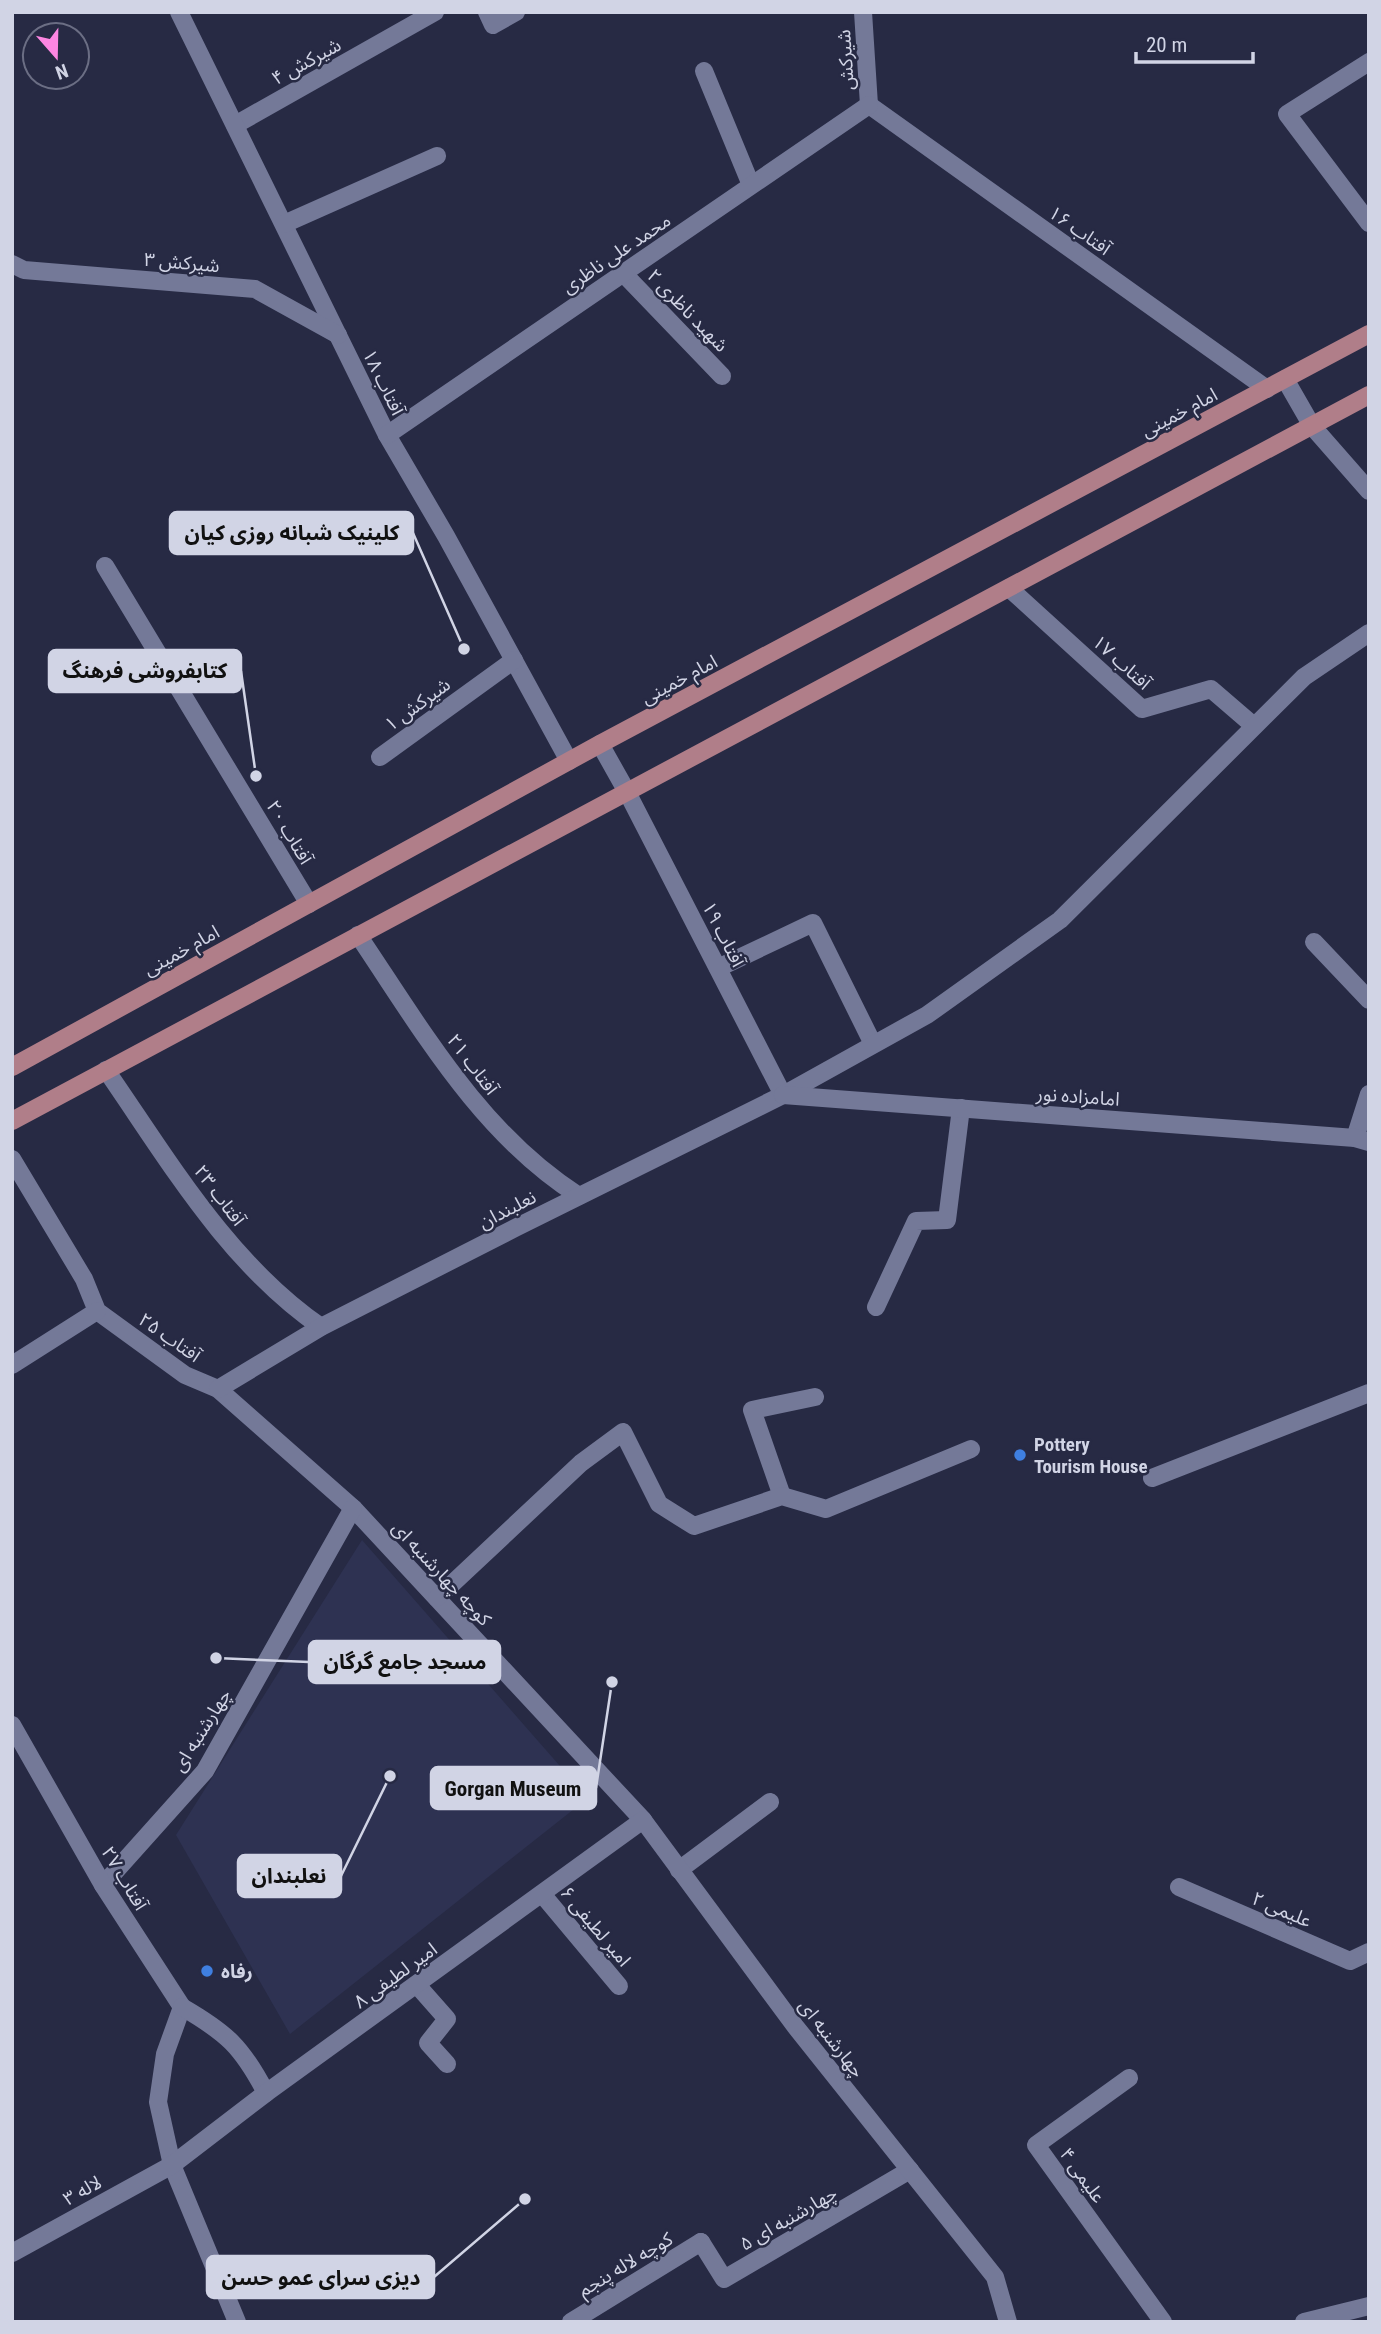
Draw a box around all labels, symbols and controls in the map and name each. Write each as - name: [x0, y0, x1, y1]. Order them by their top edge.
- north arrow: [21, 21, 91, 91]
- scale bar: [1136, 21, 1253, 65]
- street label: شیرکش: [832, 29, 859, 91]
- street label: ۴ شیرکش: [267, 33, 345, 90]
- text: 20 m: [1146, 33, 1187, 57]
- text: N: [52, 59, 71, 84]
- street label: آفتاب ۱۶: [1044, 201, 1116, 261]
- street label: محمد علی ناظری: [557, 208, 675, 298]
- street label: ۳ شیرکش: [143, 248, 221, 277]
- street label: ۲ شهید ناظری: [642, 264, 733, 357]
- street label: آفتاب ۱۸: [358, 345, 410, 420]
- street label: امام خمینی: [1137, 383, 1223, 445]
- callout: کلینیک شبانه روزی کیان: [170, 512, 413, 554]
- text: کلینیک شبانه روزی کیان: [185, 521, 400, 545]
- street label: ۱۷ آفتاب: [1088, 630, 1157, 695]
- callout: کتابفروشی فرهنگ: [49, 650, 241, 692]
- street label: امام خمینی: [637, 650, 723, 712]
- text: کتابفروشی فرهنگ: [63, 659, 228, 683]
- street label: شیرکش ۱: [380, 673, 455, 736]
- street label: ۲۰ آفتاب: [262, 796, 318, 870]
- street label: ۱۹ آفتاب: [697, 898, 750, 972]
- street label: امام خمینی: [139, 920, 225, 983]
- street label: آفتاب ۲۱: [442, 1029, 504, 1101]
- street label: امامزاده نور: [1034, 1082, 1121, 1111]
- street label: آفتاب ۲۳: [189, 1160, 251, 1232]
- street label: نعلبندان: [475, 1185, 540, 1234]
- street label: آفتاب ۲۵: [134, 1308, 206, 1368]
- place label: Pottery Tourism House: [1034, 1433, 1148, 1478]
- marker: Pottery Tourism House: [1012, 1447, 1028, 1463]
- street label: کوچه چهارشنبه ای: [386, 1516, 497, 1632]
- callout: مسجد جامع گرگان: [309, 1641, 500, 1683]
- text: مسجد جامع گرگان: [323, 1650, 487, 1677]
- street label: چهارشنبه ای: [167, 1685, 237, 1776]
- callout: Gorgan Museum: [431, 1767, 596, 1809]
- text: Gorgan Museum: [445, 1777, 581, 1801]
- street label: آفتاب ۲۷: [97, 1842, 153, 1916]
- callout: نعلبندان: [238, 1855, 341, 1897]
- text: نعلبندان: [252, 1864, 326, 1888]
- street label: ۶ امیر لطیفی: [555, 1882, 636, 1971]
- street label: ۲ علیمی: [1249, 1887, 1315, 1932]
- street label: ۸ امیر لطیفی: [349, 1937, 442, 2013]
- place label: رفاه: [221, 1960, 253, 1983]
- marker: رفاه: [199, 1963, 215, 1979]
- street label: چهارشنبه ای: [793, 1994, 869, 2083]
- street label: ۴ علیمی: [1055, 2143, 1110, 2207]
- street label: لاله ۳: [59, 2171, 106, 2210]
- street label: ۵ چهارشنبه ای: [736, 2181, 842, 2256]
- street label: کوچه لاله پنجم: [574, 2227, 679, 2304]
- callout: دیزی سرای عمو حسن: [207, 2256, 434, 2298]
- text: دیزی سرای عمو حسن: [222, 2266, 421, 2290]

